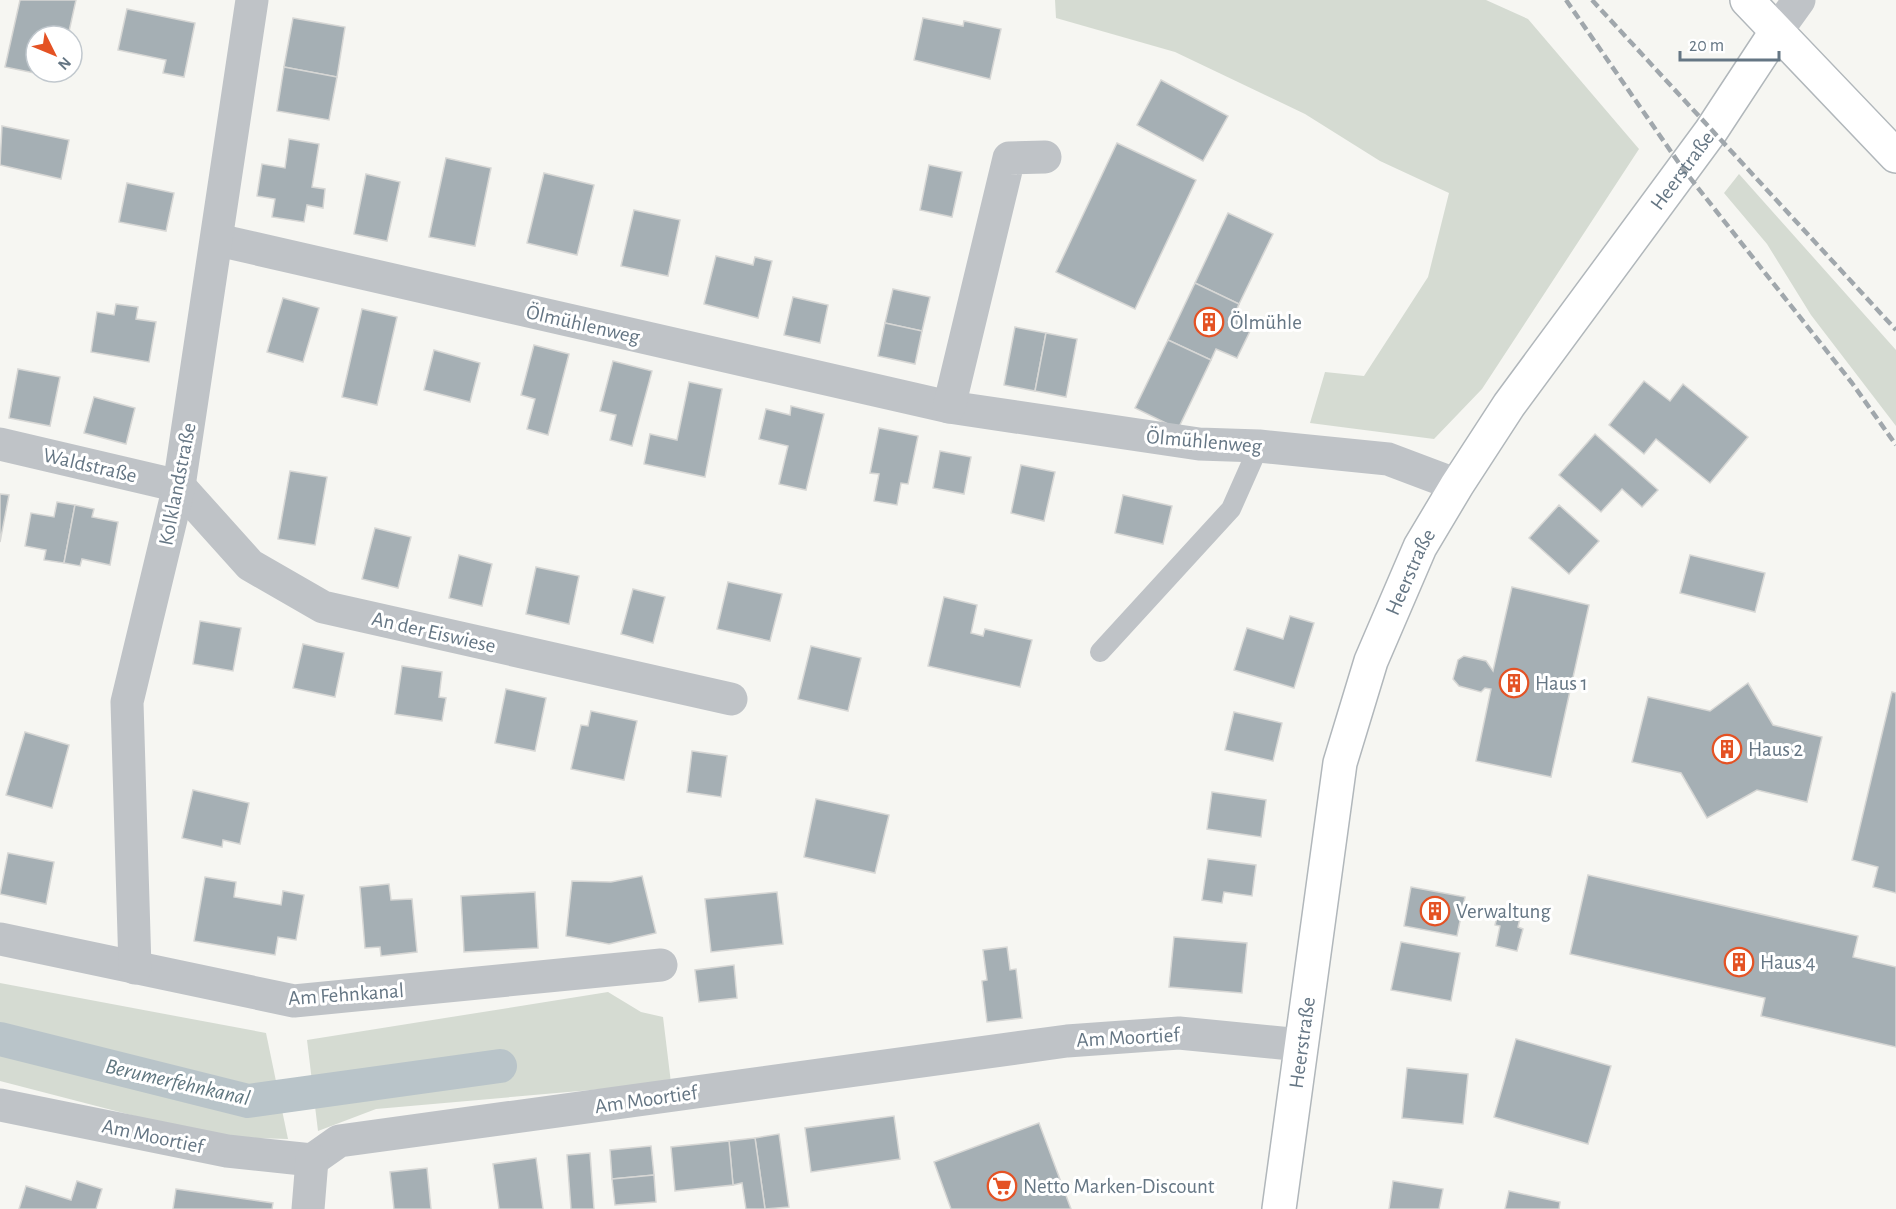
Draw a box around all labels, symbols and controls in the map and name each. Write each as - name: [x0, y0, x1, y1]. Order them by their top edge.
- north arrow: [24, 24, 84, 84]
- scale bar: [1680, 24, 1779, 62]
- text: 20 m: [1689, 37, 1724, 55]
- text: N: [55, 54, 74, 73]
- street label: Heerstraße: [1647, 127, 1718, 214]
- street label: Ölmühlenweg: [524, 300, 643, 348]
- building icon: Ölmühle: [1193, 306, 1225, 338]
- place label: Ölmühle: [1230, 311, 1302, 333]
- street label: Kolklandstraße: [155, 421, 200, 547]
- street label: Ölmühlenweg: [1145, 425, 1263, 457]
- street label: Waldstraße: [41, 445, 139, 486]
- street label: Heerstraße: [1382, 525, 1439, 618]
- street label: An der Eiswiese: [370, 608, 498, 657]
- building icon: Haus 1: [1498, 667, 1530, 699]
- place label: Haus 1: [1535, 673, 1588, 694]
- building icon: Haus 2: [1711, 733, 1743, 765]
- place label: Haus 2: [1748, 739, 1803, 760]
- building icon: Verwaltung: [1419, 895, 1451, 927]
- place label: Verwaltung: [1456, 901, 1551, 922]
- building icon: Haus 4: [1723, 946, 1755, 978]
- place label: Haus 4: [1760, 952, 1816, 973]
- street label: Am Fehnkanal: [287, 980, 405, 1009]
- street label: Heerstraße: [1286, 996, 1319, 1090]
- street label: Am Moortief: [1076, 1024, 1182, 1051]
- water label: Berumerfehnkanal: [103, 1055, 252, 1109]
- street label: Am Moortief: [593, 1082, 700, 1117]
- street label: Am Moortief: [100, 1115, 207, 1158]
- supermarket icon: Netto Marken-Discount: [986, 1170, 1018, 1202]
- place label: Netto Marken-Discount: [1023, 1176, 1215, 1197]

